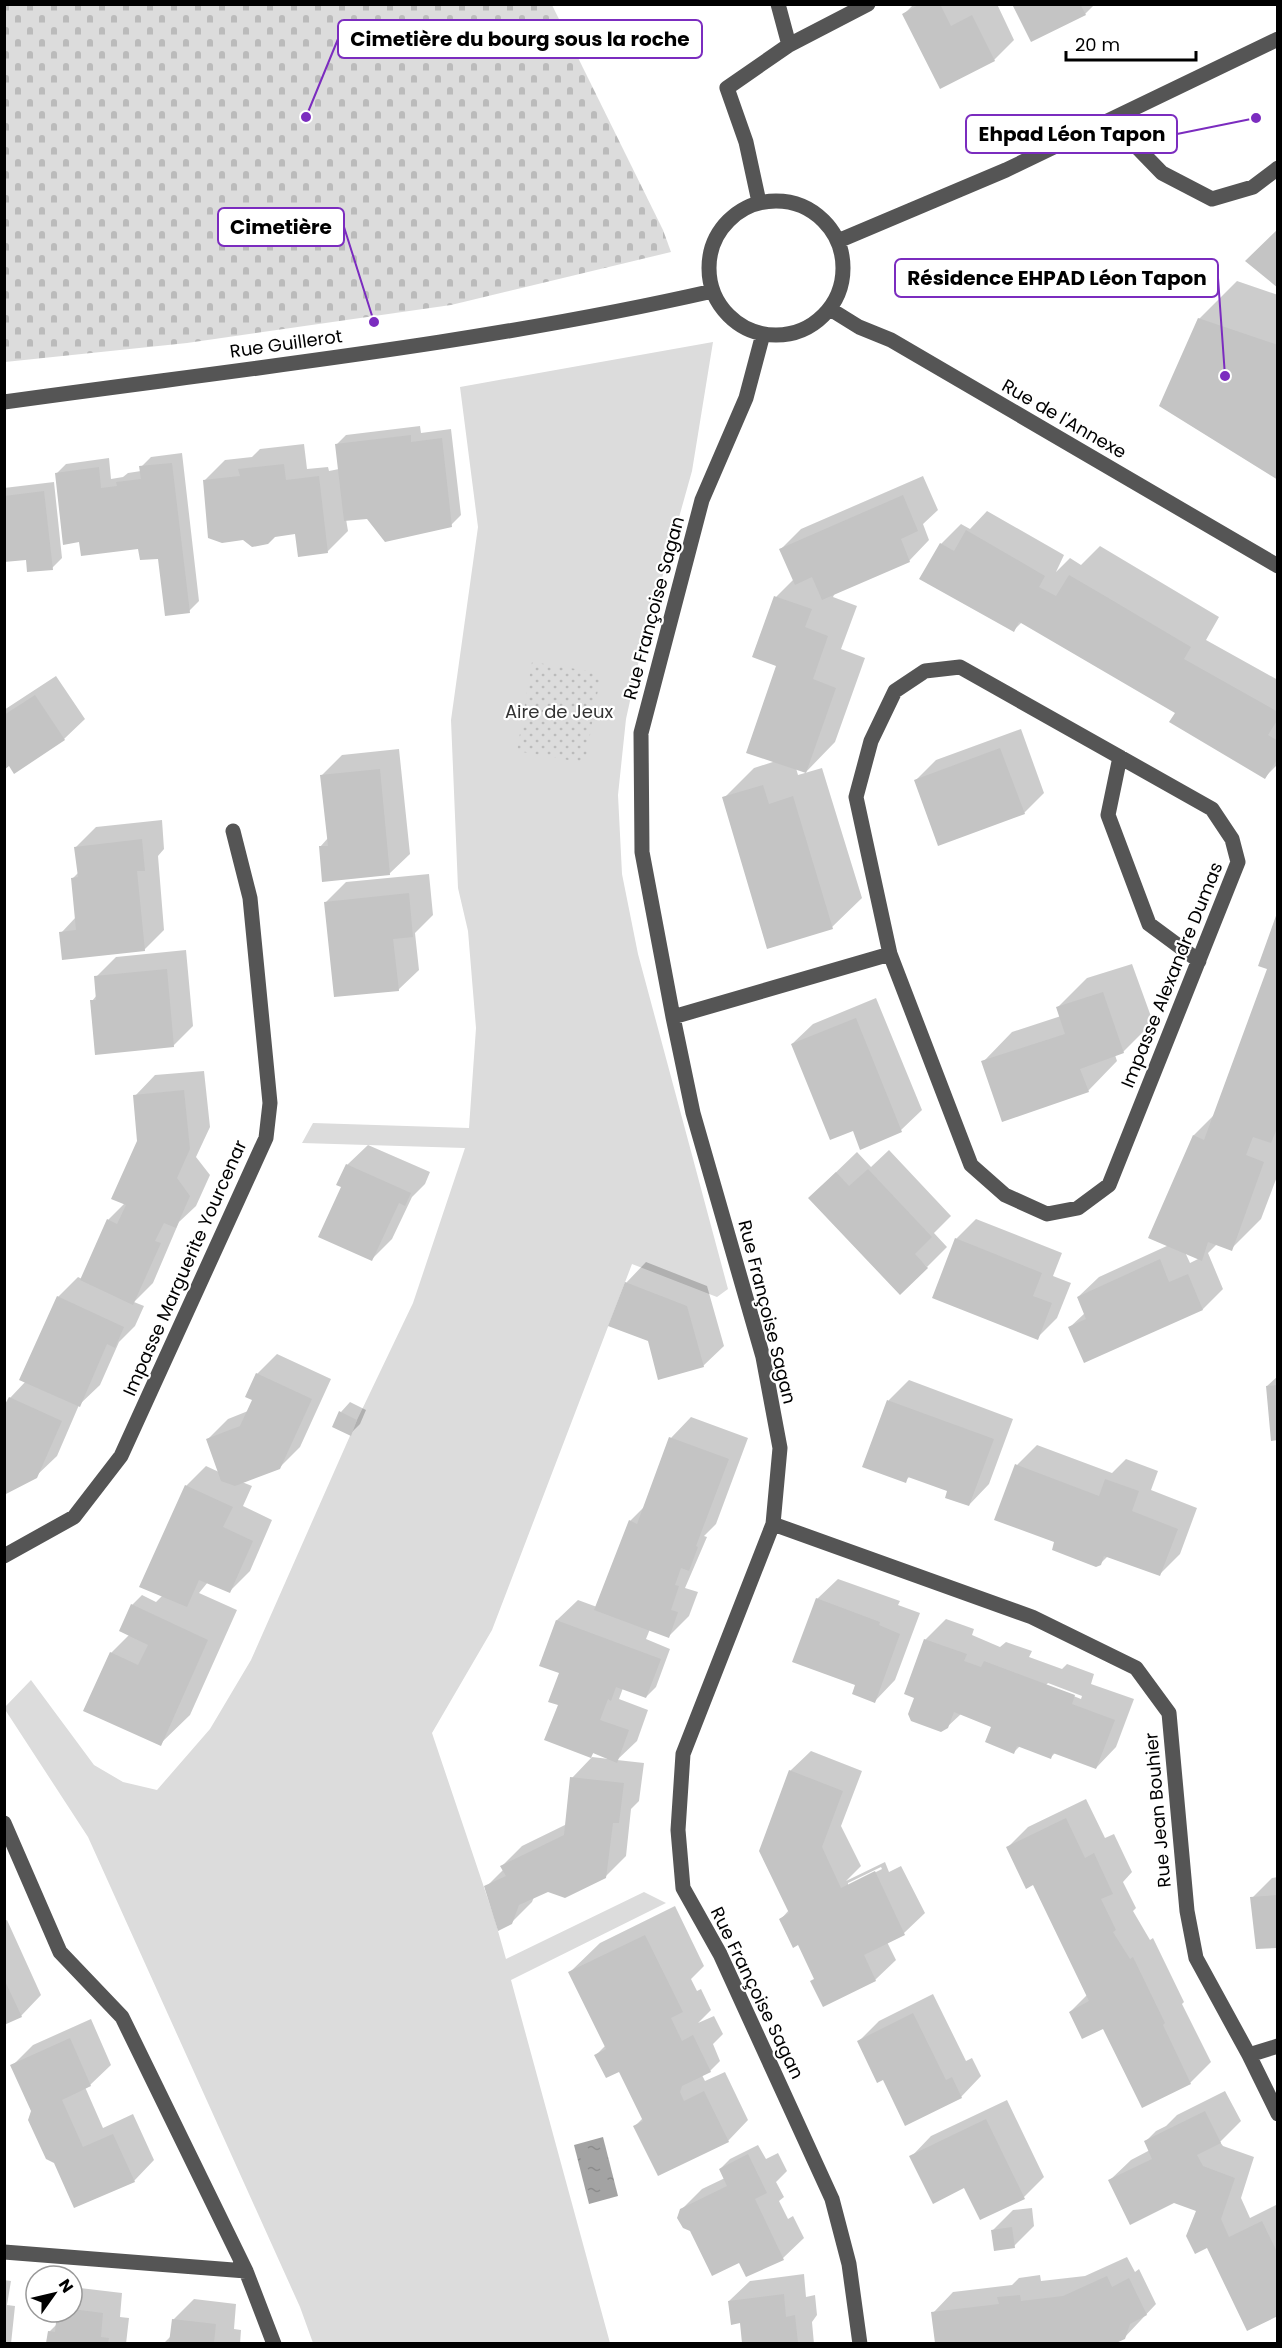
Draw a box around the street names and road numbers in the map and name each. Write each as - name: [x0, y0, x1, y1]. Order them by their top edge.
- street label: Rue Guillerot: [228, 323, 344, 364]
- street label: Rue de l'Annexe: [997, 373, 1131, 464]
- street label: Rue Françoise Sagan: [617, 513, 690, 702]
- street label: Impasse Alexandre Dumas: [1115, 858, 1228, 1091]
- street label: Impasse Marguerite Yourcenar: [117, 1136, 253, 1400]
- street label: Rue Françoise Sagan: [733, 1217, 802, 1406]
- street label: Rue Jean Bouhier: [1138, 1731, 1177, 1889]
- street label: Rue Françoise Sagan: [705, 1902, 810, 2083]

